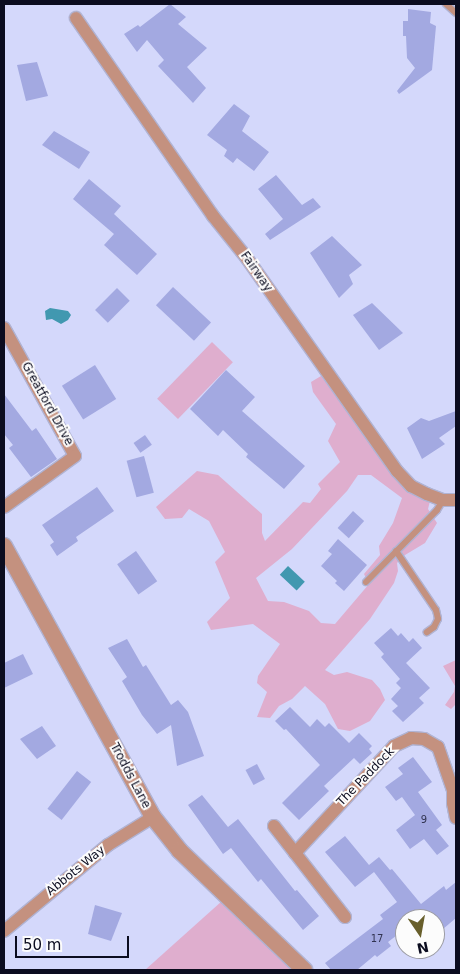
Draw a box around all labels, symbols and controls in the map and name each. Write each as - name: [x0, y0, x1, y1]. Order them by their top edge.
- street label: Fairway: [237, 249, 275, 295]
- street label: Greatford Drive: [18, 360, 76, 448]
- street label: Trodds Lane: [107, 741, 153, 811]
- street label: The Paddock: [334, 745, 398, 809]
- house number: 9: [421, 814, 427, 826]
- street label: Abbots Way: [44, 843, 108, 899]
- north arrow: [395, 909, 445, 959]
- scale bar: [18, 926, 131, 958]
- house number: 17: [371, 933, 383, 945]
- text: 50 m: [23, 936, 61, 954]
- text: N: [416, 939, 430, 957]

